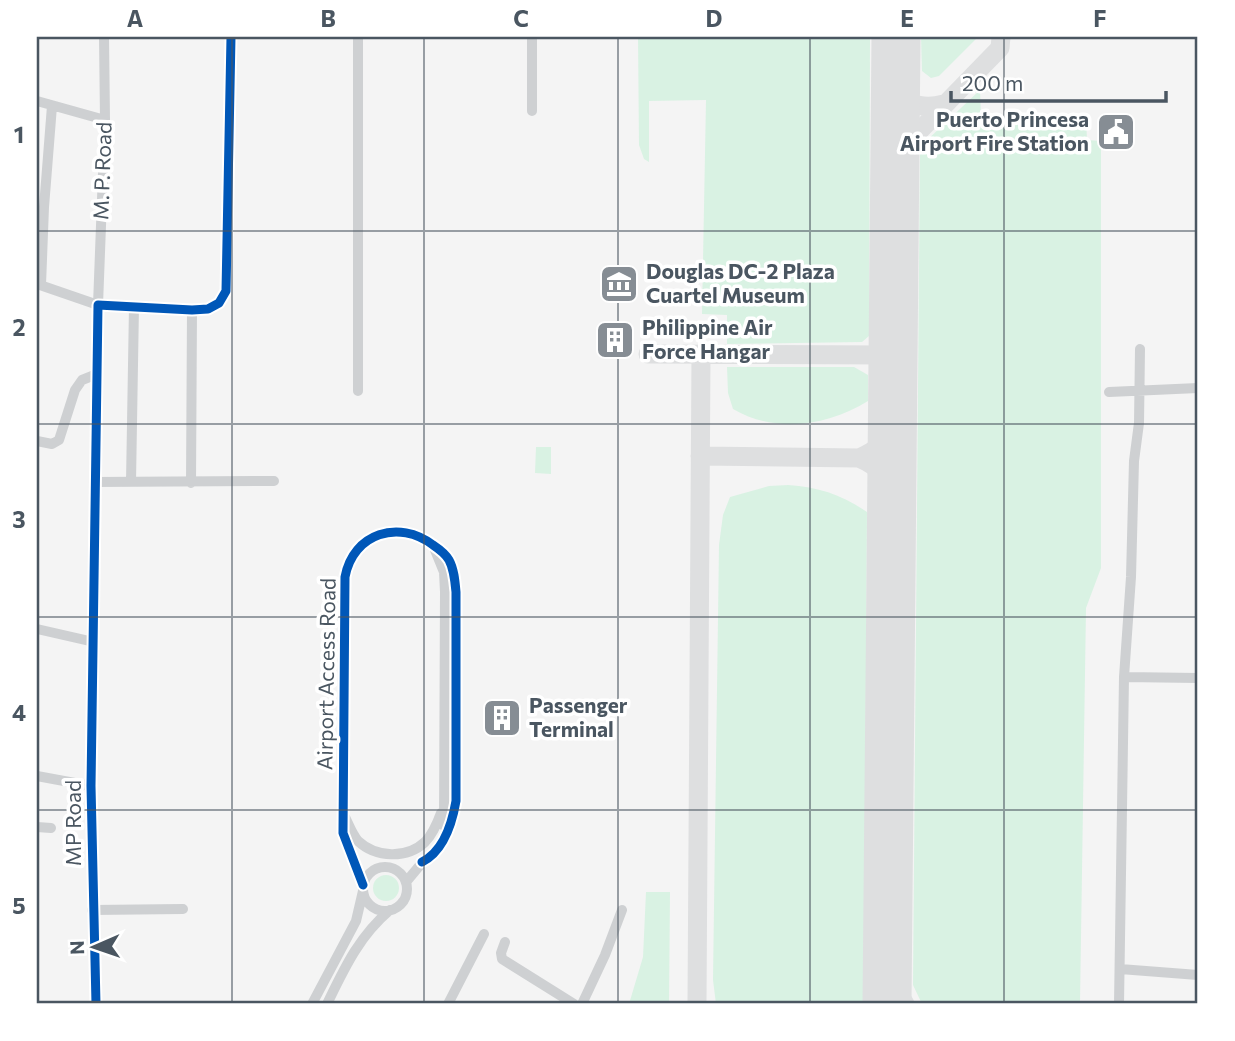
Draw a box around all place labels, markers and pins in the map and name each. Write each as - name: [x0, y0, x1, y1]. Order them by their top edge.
- place label: Puerto Princesa Airport Fire Station: [900, 106, 1089, 155]
- public building icon: Puerto Princesa Airport Fire Station: [1095, 111, 1137, 153]
- place label: Douglas DC-2 Plaza Cuartel Museum: [646, 258, 835, 307]
- museum icon: Douglas DC-2 Plaza Cuartel Museum: [598, 263, 640, 305]
- place label: Philippine Air Force Hangar: [642, 314, 773, 363]
- building icon: Philippine Air Force Hangar: [594, 319, 636, 361]
- place label: Passenger Terminal: [529, 692, 628, 741]
- building icon: Passenger Terminal: [481, 697, 523, 739]

